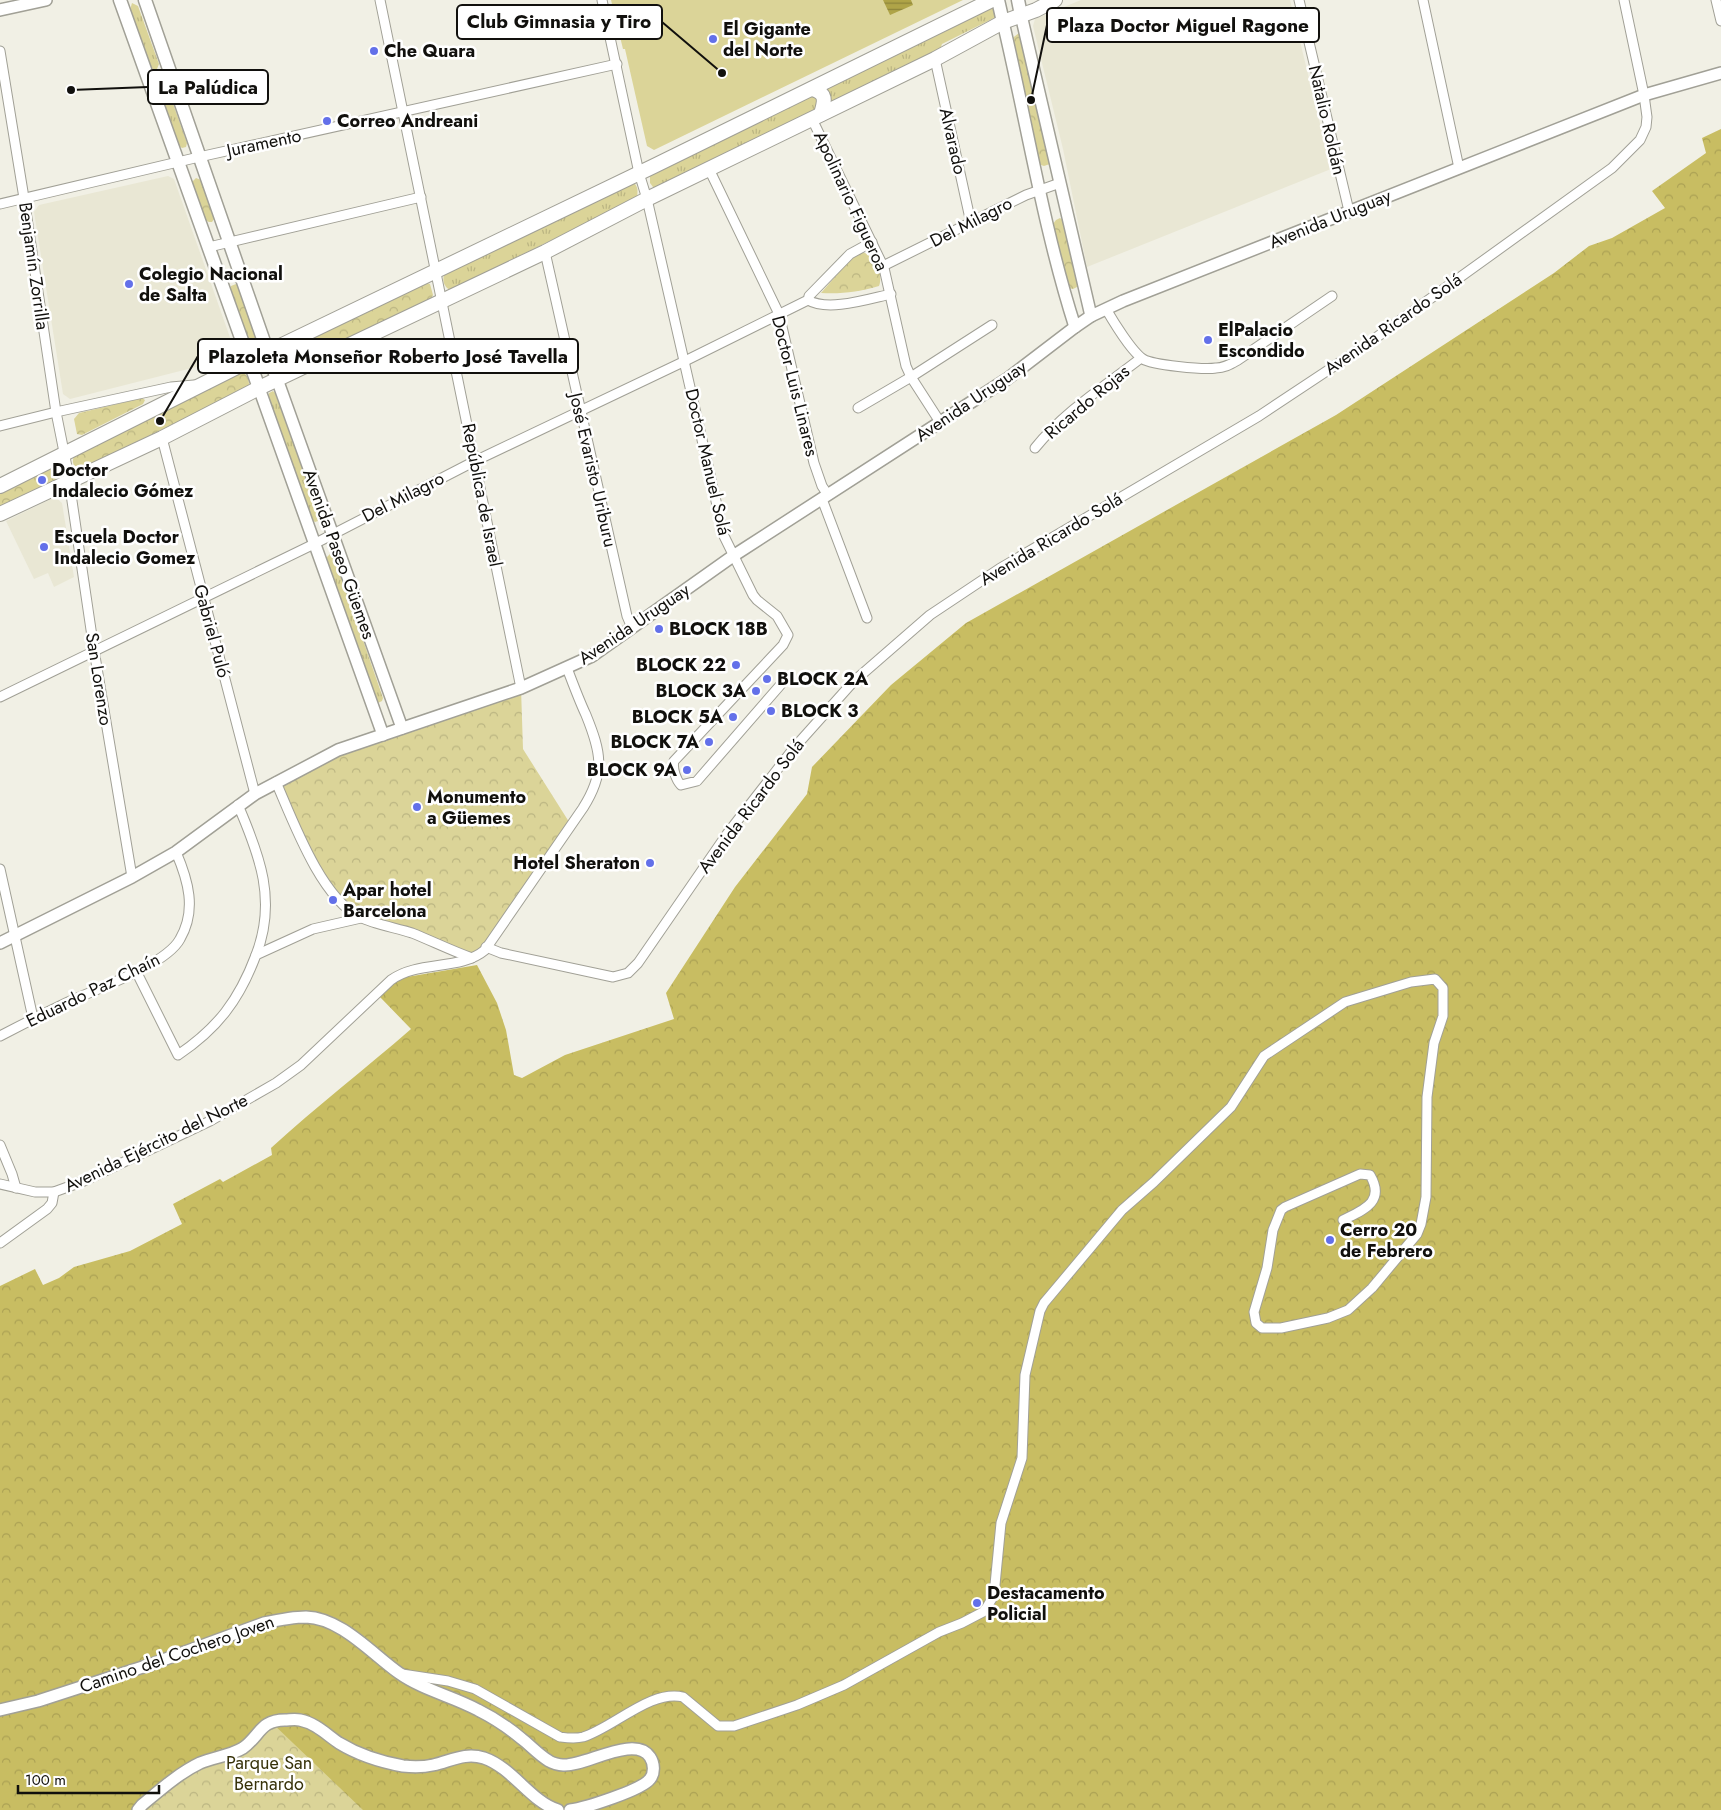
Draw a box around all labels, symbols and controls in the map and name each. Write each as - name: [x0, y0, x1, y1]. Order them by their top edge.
- callout: Club Gimnasia y Tiro: [457, 5, 662, 39]
- text: Club Gimnasia y Tiro: [467, 8, 651, 35]
- callout: Plaza Doctor Miguel Ragone: [1047, 8, 1319, 42]
- text: Plaza Doctor Miguel Ragone: [1057, 12, 1309, 39]
- place label: El Gigante del Norte: [723, 16, 811, 63]
- marker: El Gigante del Norte: [707, 33, 719, 45]
- place label: Che Quara: [384, 38, 475, 64]
- marker: Che Quara: [368, 45, 380, 57]
- street label: Natalio Roldán: [1302, 62, 1352, 178]
- callout: La Palúdica: [148, 70, 268, 104]
- text: La Palúdica: [158, 74, 258, 101]
- street label: Alvarado: [933, 105, 973, 177]
- place label: Correo Andreani: [337, 108, 478, 134]
- marker: Correo Andreani: [321, 115, 333, 127]
- street label: Juramento: [222, 122, 304, 164]
- street label: Apolinario Figueroa: [807, 127, 895, 275]
- street label: Avenida Uruguay: [1265, 183, 1395, 255]
- street label: Del Milagro: [925, 190, 1017, 254]
- street label: Benjamín Zorrilla: [12, 201, 56, 331]
- place label: Colegio Nacional de Salta: [139, 261, 283, 308]
- street label: Avenida Ricardo Solá: [1319, 267, 1467, 381]
- marker: Colegio Nacional de Salta: [123, 278, 135, 290]
- street label: Doctor Luis Linares: [765, 313, 825, 459]
- place label: ElPalacio Escondido: [1218, 317, 1305, 364]
- marker: ElPalacio Escondido: [1202, 334, 1214, 346]
- callout: Plazoleta Monseñor Roberto José Tavella: [198, 339, 578, 373]
- text: Plazoleta Monseñor Roberto José Tavella: [208, 343, 568, 370]
- street label: Avenida Uruguay: [910, 354, 1032, 448]
- street label: Ricardo Rojas: [1039, 359, 1135, 445]
- street label: Doctor Manuel Solá: [678, 386, 738, 538]
- street label: José Evaristo Uriburu: [562, 388, 623, 550]
- street label: República de Israel: [455, 421, 509, 569]
- place label: Doctor Indalecio Gómez: [52, 457, 194, 504]
- street label: Avenida Paseo Güemes: [296, 465, 382, 643]
- street label: Del Milagro: [357, 465, 449, 529]
- marker: Doctor Indalecio Gómez: [36, 474, 48, 486]
- street label: Avenida Ricardo Solá: [975, 486, 1127, 592]
- place label: Escuela Doctor Indalecio Gomez: [54, 524, 196, 571]
- marker: Escuela Doctor Indalecio Gomez: [38, 541, 50, 553]
- street label: Avenida Uruguay: [573, 577, 695, 671]
- street label: Gabriel Puló: [187, 582, 237, 681]
- place label: BLOCK 18B: [669, 616, 768, 642]
- marker: BLOCK 18B: [653, 623, 665, 635]
- street label: San Lorenzo: [79, 631, 119, 728]
- place label: BLOCK 22: [636, 652, 726, 678]
- marker: BLOCK 22: [730, 659, 742, 671]
- place label: BLOCK 2A: [777, 666, 869, 692]
- marker: BLOCK 2A: [761, 673, 773, 685]
- place label: BLOCK 3A: [656, 678, 747, 704]
- marker: BLOCK 3A: [750, 685, 762, 697]
- place label: BLOCK 3: [781, 698, 858, 724]
- place label: BLOCK 5A: [632, 704, 724, 730]
- marker: BLOCK 3: [765, 705, 777, 717]
- marker: BLOCK 5A: [727, 711, 739, 723]
- place label: BLOCK 7A: [610, 729, 700, 755]
- street label: Avenida Ricardo Solá: [692, 733, 810, 879]
- marker: BLOCK 7A: [703, 736, 715, 748]
- place label: BLOCK 9A: [587, 757, 678, 783]
- marker: BLOCK 9A: [681, 764, 693, 776]
- place label: Monumento a Güemes: [427, 784, 527, 831]
- marker: Monumento a Güemes: [411, 801, 423, 813]
- place label: Hotel Sheraton: [513, 850, 640, 876]
- marker: Hotel Sheraton: [644, 857, 656, 869]
- place label: Apar hotel Barcelona: [342, 877, 432, 924]
- marker: Apar hotel Barcelona: [327, 894, 339, 906]
- street label: Eduardo Paz Chaín: [22, 946, 164, 1034]
- street label: Avenida Ejército del Norte: [60, 1087, 252, 1199]
- place label: Cerro 20 de Febrero: [1340, 1217, 1433, 1264]
- marker: Cerro 20 de Febrero: [1324, 1234, 1336, 1246]
- place label: Destacamento Policial: [987, 1580, 1105, 1627]
- marker: Destacamento Policial: [971, 1597, 983, 1609]
- street label: Camino del Cochero Joven: [76, 1608, 278, 1700]
- park label: Parque San Bernardo: [226, 1750, 312, 1797]
- scale bar: [18, 1762, 159, 1794]
- text: 100 m: [25, 1769, 66, 1791]

